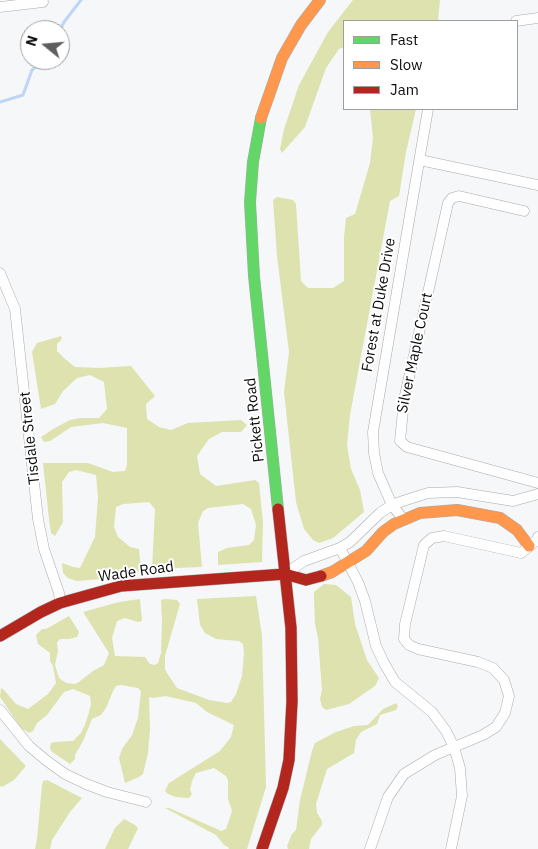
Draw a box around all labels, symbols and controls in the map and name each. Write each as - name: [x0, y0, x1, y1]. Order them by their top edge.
- north arrow: [20, 20, 70, 70]
- legend: [343, 20, 518, 110]
- text: Fast: [390, 30, 418, 49]
- text: N: [22, 33, 42, 48]
- text: Slow: [390, 55, 423, 74]
- text: Jam: [390, 80, 419, 99]
- street label: Forest at Duke Drive: [358, 237, 400, 373]
- street label: Silver Maple Court: [393, 291, 437, 415]
- street label: Pickett Road: [242, 377, 268, 463]
- street label: Tisdale Street: [16, 391, 44, 485]
- street label: Wade Road: [97, 558, 175, 586]

